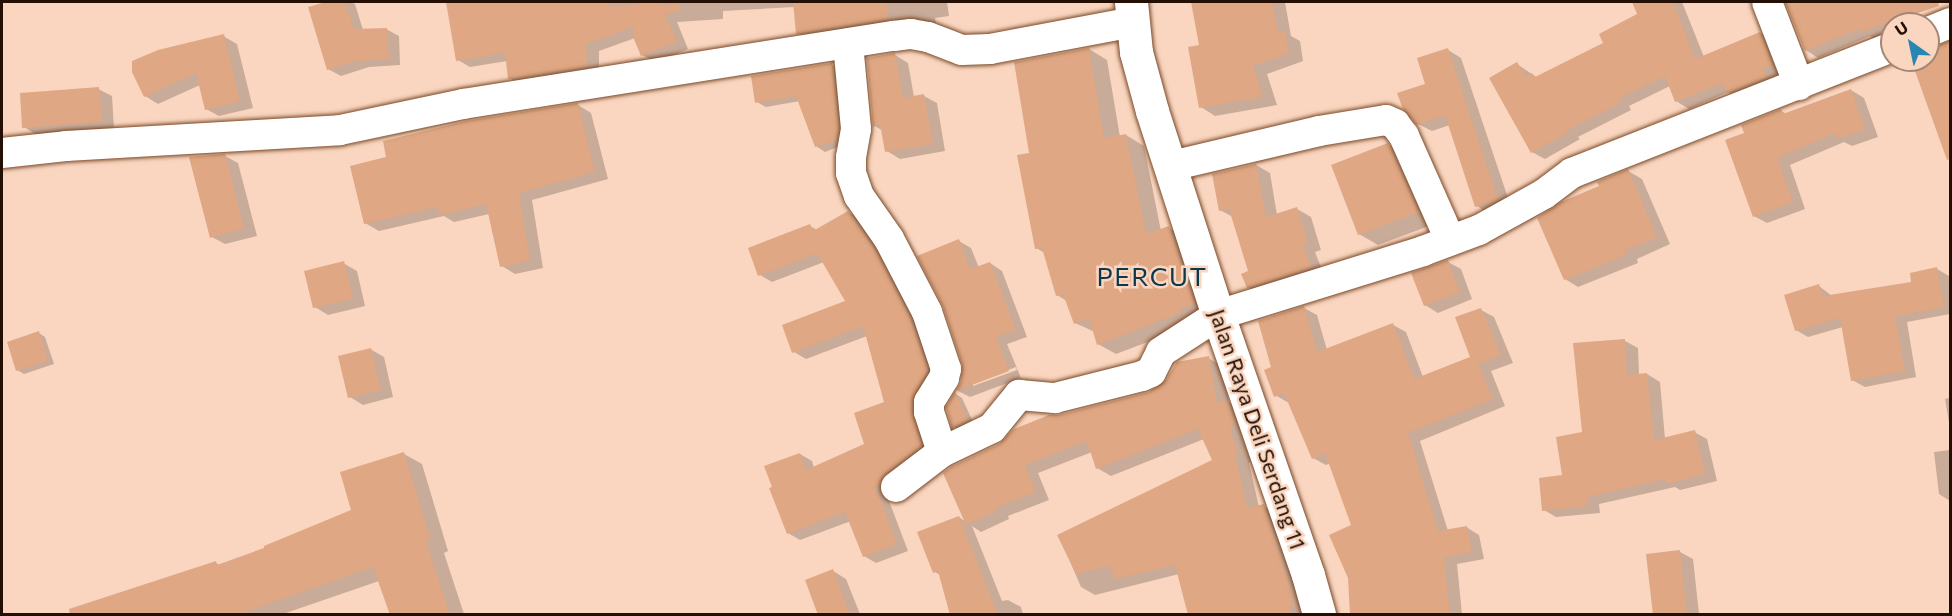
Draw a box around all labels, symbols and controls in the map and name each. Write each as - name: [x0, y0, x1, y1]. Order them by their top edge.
- north arrow: [1880, 12, 1940, 72]
- text: U: [1891, 17, 1911, 39]
- district label: PERCUT: [1096, 260, 1208, 292]
- street label: Jalan Raya Deli Serdang 11: [1204, 305, 1312, 553]

